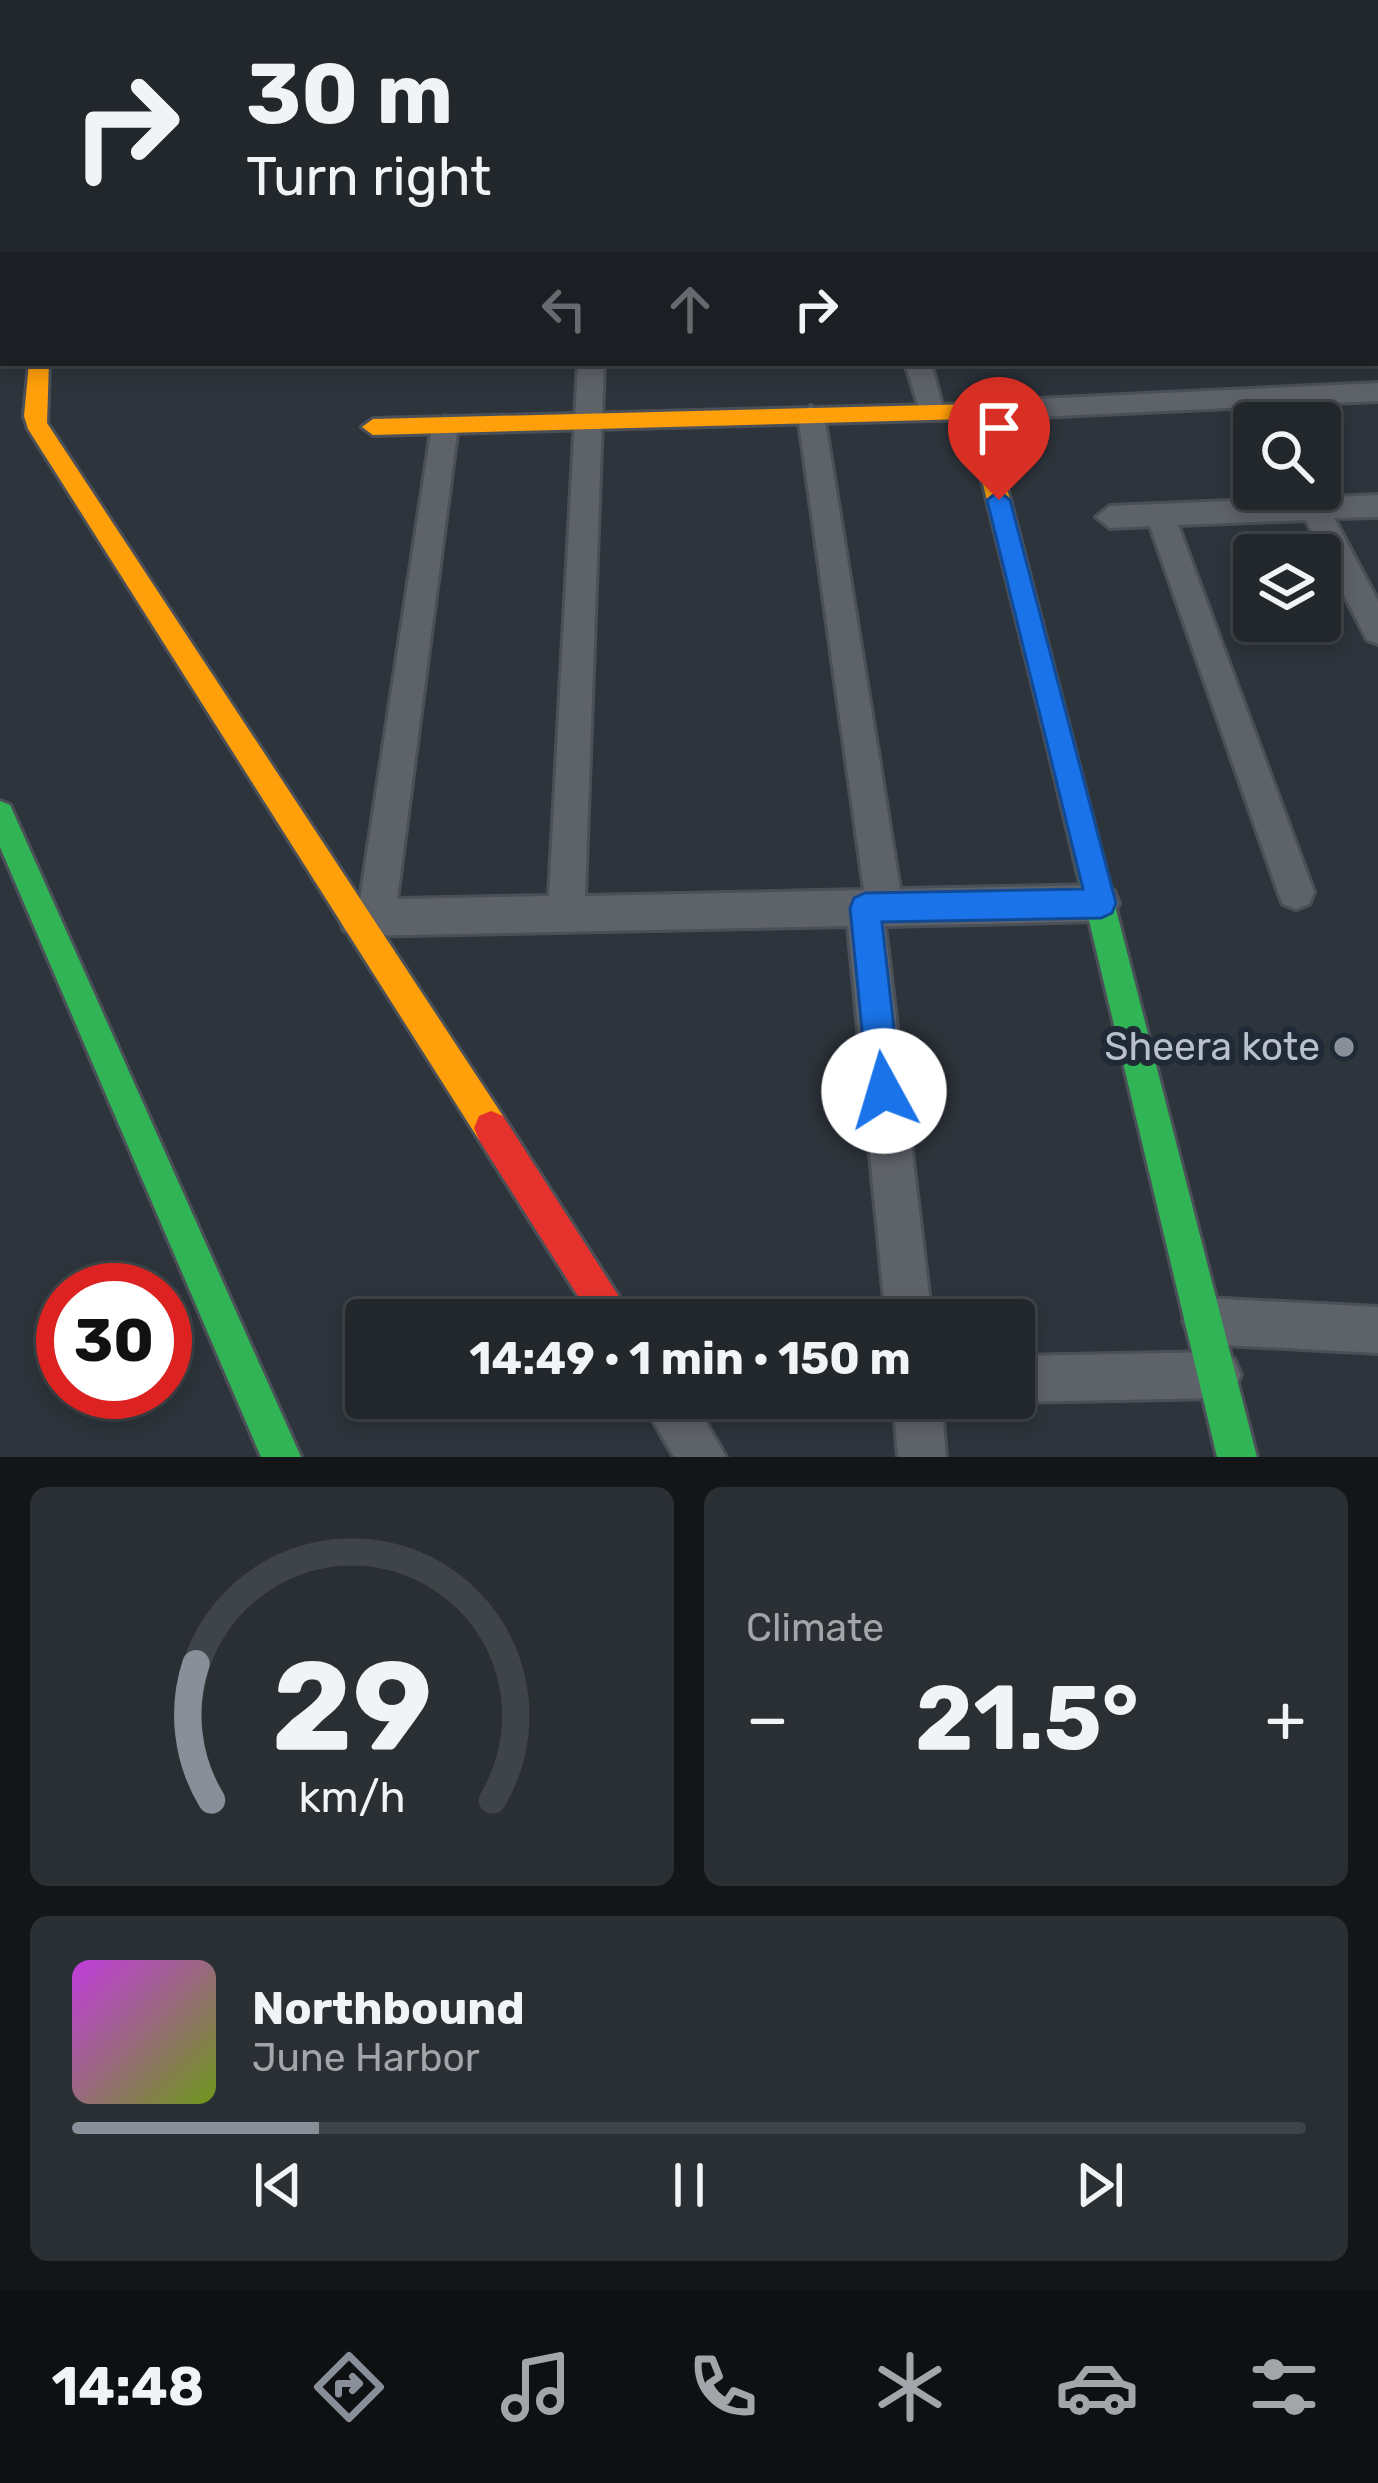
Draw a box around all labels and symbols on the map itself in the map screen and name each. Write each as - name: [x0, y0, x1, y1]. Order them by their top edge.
- pin: [948, 377, 1050, 500]
- place label: Sheera kote: [1104, 1024, 1320, 1070]
- position arrow: [821, 1028, 947, 1154]
- marker: Sheera kote: [1331, 1034, 1357, 1060]
- speed limit sign: 30: [36, 1263, 192, 1419]

